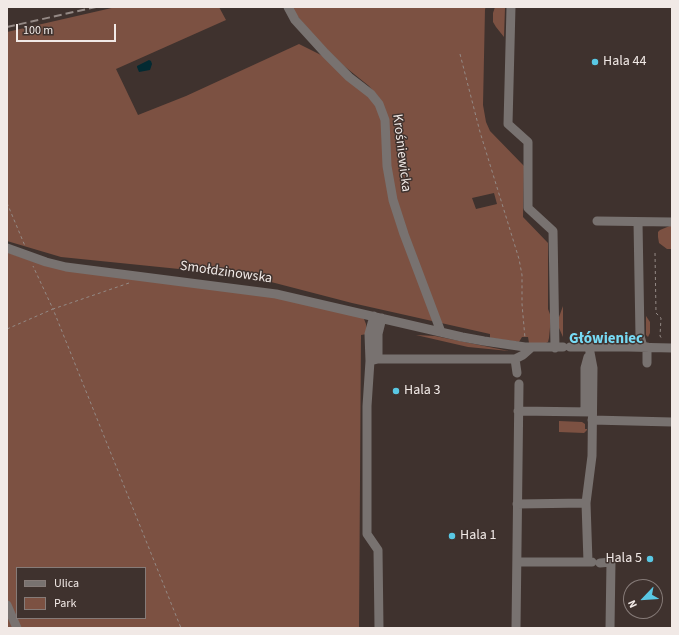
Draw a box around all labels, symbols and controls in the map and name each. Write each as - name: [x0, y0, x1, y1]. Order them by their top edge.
- scale bar: [18, 16, 118, 42]
- text: 100 m: [23, 22, 53, 39]
- place label: Hala 44: [603, 54, 647, 70]
- marker: Hala 44: [590, 57, 600, 67]
- street label: Krośniewicka: [388, 113, 414, 193]
- street label: Smołdzinowska: [179, 258, 273, 288]
- district label: Główieniec: [569, 331, 643, 349]
- place label: Hala 3: [404, 383, 441, 399]
- marker: Hala 3: [391, 386, 401, 396]
- place label: Hala 1: [460, 528, 497, 544]
- marker: Hala 1: [447, 531, 457, 541]
- place label: Hala 5: [605, 551, 642, 567]
- marker: Hala 5: [645, 554, 655, 564]
- legend: [16, 567, 146, 619]
- text: Ulica: [54, 575, 79, 592]
- north arrow: [623, 579, 663, 619]
- text: Park: [54, 595, 76, 612]
- text: N: [624, 597, 641, 610]

